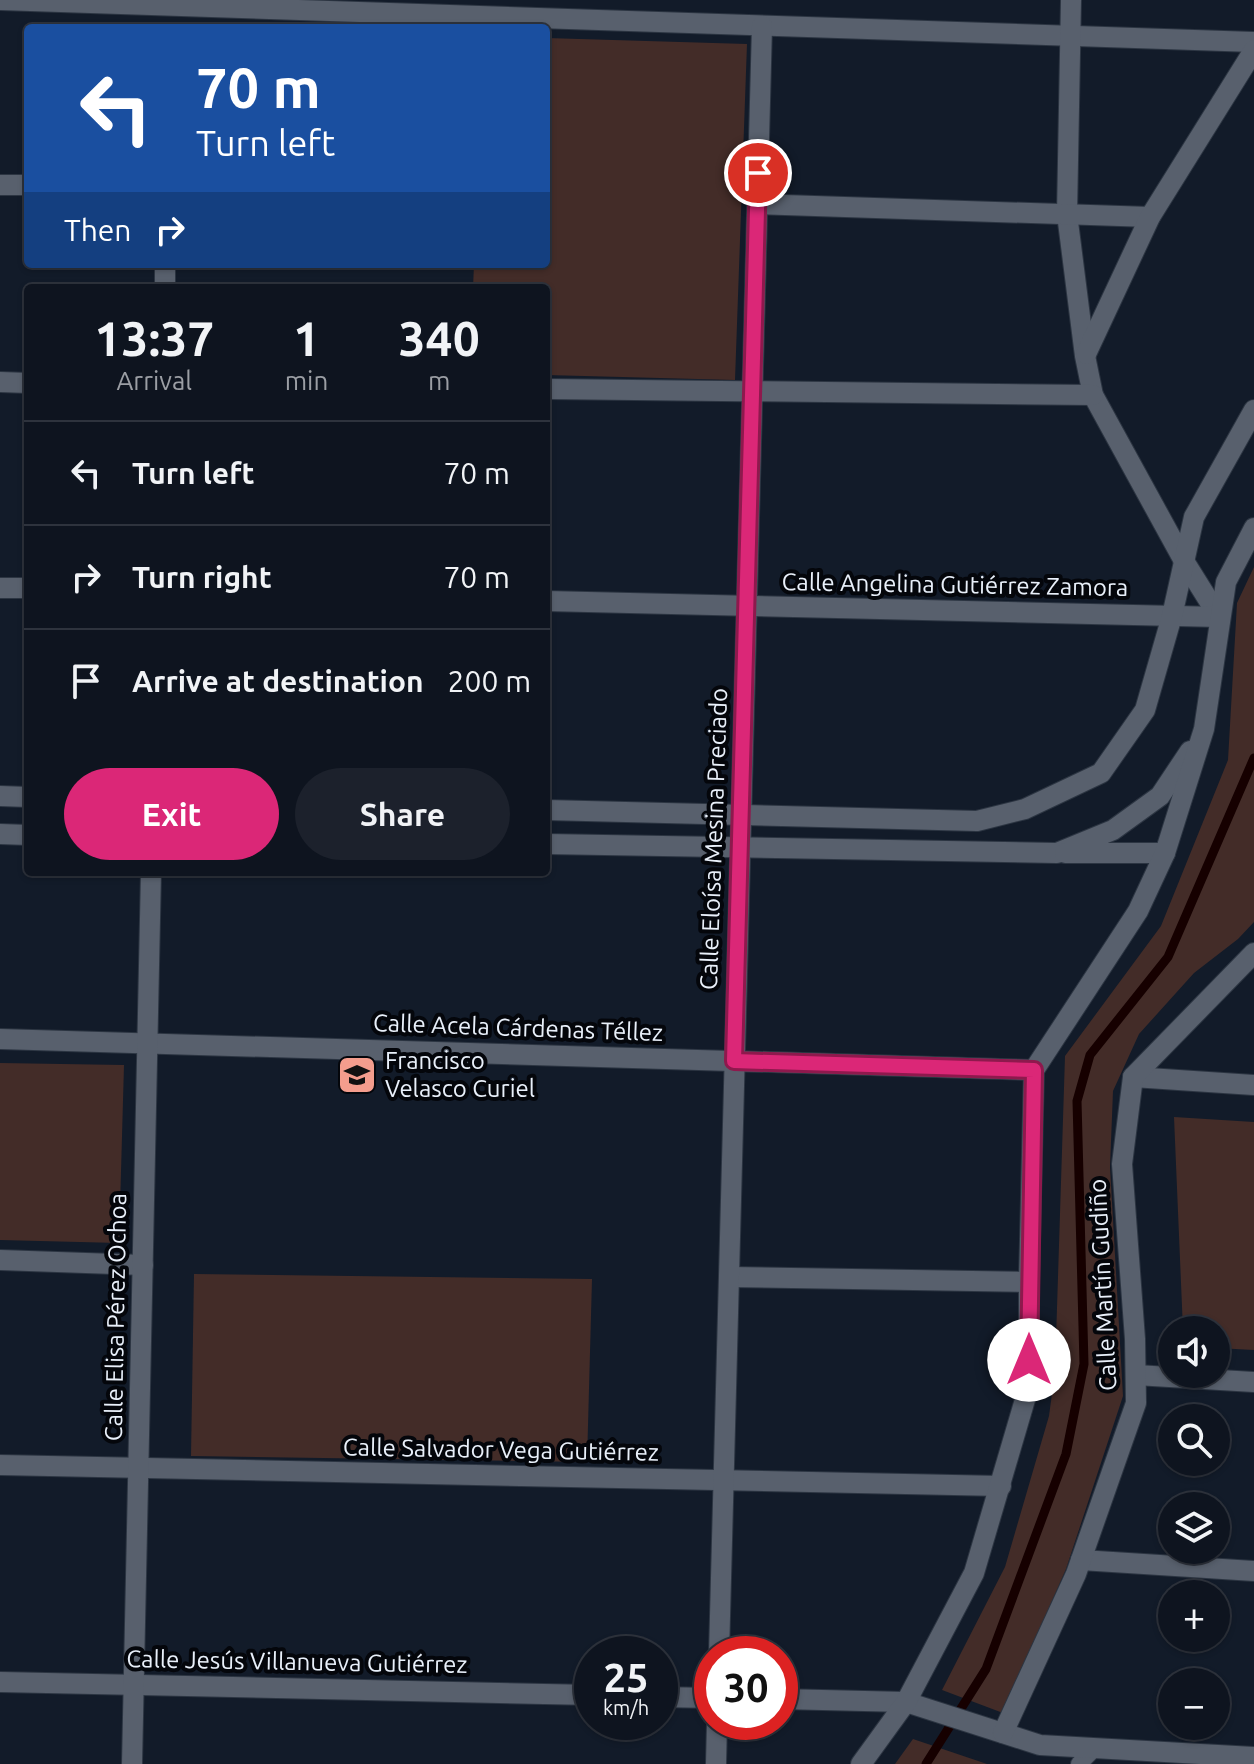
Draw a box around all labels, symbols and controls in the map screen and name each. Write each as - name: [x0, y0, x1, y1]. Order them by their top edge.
- icon: left: [64, 56, 168, 160]
- text: 70 m: [196, 56, 321, 119]
- text: Turn left: [196, 122, 335, 163]
- pin: [724, 139, 792, 207]
- icon: arrive: [736, 151, 780, 195]
- icon: right: [148, 208, 192, 252]
- text: Then: [64, 213, 132, 247]
- text: 13:37: [94, 311, 214, 365]
- text: 1: [293, 311, 320, 365]
- text: 340: [399, 311, 480, 365]
- text: Arrival: [116, 366, 192, 395]
- text: min: [285, 366, 328, 395]
- text: m: [428, 366, 450, 395]
- icon: left: [64, 451, 108, 495]
- text: Turn left: [132, 456, 254, 490]
- text: 70 m: [443, 456, 510, 490]
- icon: right: [64, 555, 108, 599]
- text: Turn right: [132, 560, 272, 594]
- text: 70 m: [443, 560, 510, 594]
- street label: Calle Angelina Gutiérrez Zamora: [782, 568, 1129, 601]
- icon: arrive: [64, 659, 108, 703]
- text: Arrive at destination: [132, 664, 424, 698]
- text: 200 m: [448, 664, 531, 698]
- street label: Calle Eloísa Mesina Preciado: [695, 687, 732, 990]
- button: Exit: [64, 768, 279, 860]
- button: Share: [295, 768, 510, 860]
- street label: Calle Acela Cárdenas Téllez: [373, 1009, 663, 1046]
- place label: Francisco Velasco Curiel: [385, 1047, 535, 1102]
- school or university icon: Francisco Velasco Curiel: [336, 1054, 378, 1096]
- street label: Calle Martín Gudiño: [1083, 1178, 1122, 1392]
- street label: Calle Elisa Pérez Ochoa: [100, 1193, 131, 1441]
- map controls: [1158, 1316, 1230, 1740]
- button: sound: [1158, 1316, 1230, 1388]
- position arrow: [987, 1318, 1071, 1402]
- button: search: [1158, 1404, 1230, 1476]
- street label: Calle Salvador Vega Gutiérrez: [343, 1433, 659, 1466]
- button: layers: [1158, 1492, 1230, 1564]
- button: +: [1158, 1580, 1230, 1652]
- speed limit sign: 30: [694, 1636, 798, 1740]
- street label: Calle Jesús Villanueva Gutiérrez: [126, 1645, 468, 1678]
- text: 25: [603, 1655, 649, 1700]
- button: −: [1158, 1668, 1230, 1740]
- text: km/h: [603, 1696, 649, 1719]

